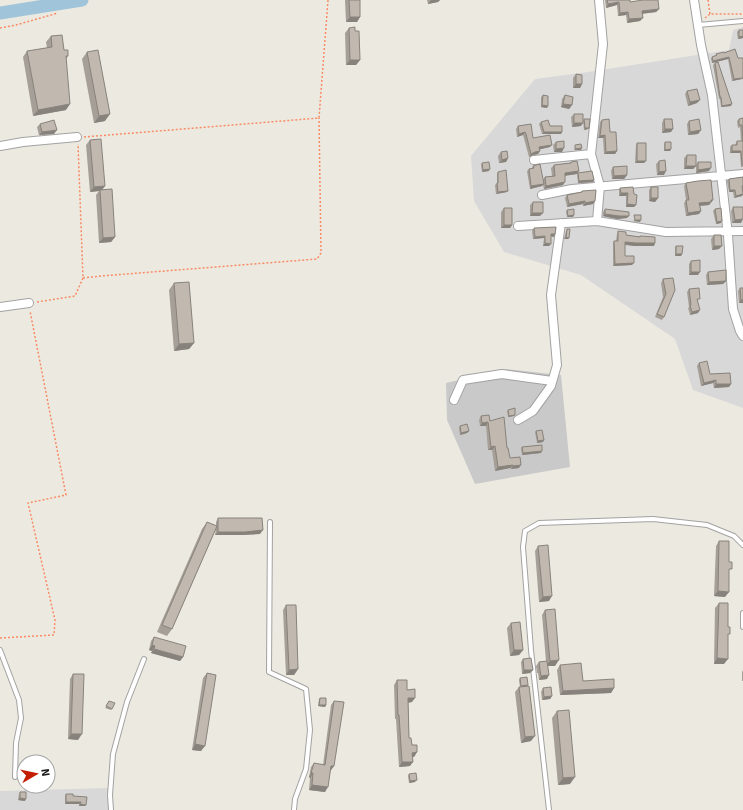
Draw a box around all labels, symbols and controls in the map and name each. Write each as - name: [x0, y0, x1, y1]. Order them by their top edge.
- north arrow: [16, 754, 56, 794]
- text: N: [38, 768, 52, 777]

